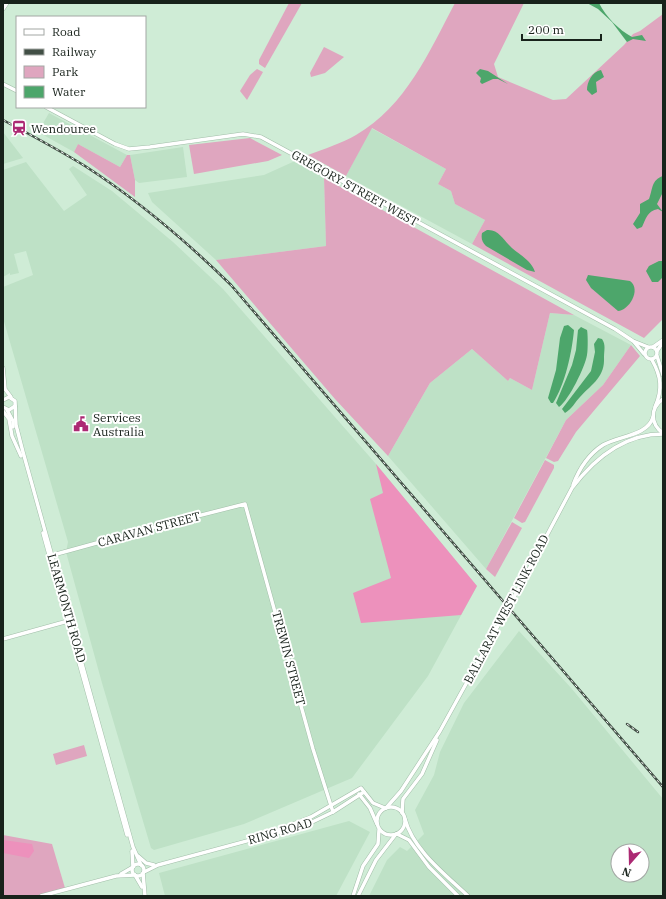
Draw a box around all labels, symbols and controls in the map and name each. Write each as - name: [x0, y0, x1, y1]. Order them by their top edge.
- legend: [16, 16, 146, 108]
- scale bar: [522, 16, 601, 42]
- text: 200 m: [528, 22, 564, 37]
- text: Road: [52, 24, 81, 39]
- text: Railway: [52, 44, 97, 59]
- text: Park: [52, 64, 78, 79]
- text: Water: [52, 84, 86, 99]
- station icon: Wendouree: [10, 119, 28, 137]
- place label: Wendouree: [31, 121, 96, 136]
- street label: GREGORY STREET WEST: [289, 147, 421, 229]
- place label: Services Australia: [93, 410, 145, 439]
- public building icon: Services Australia: [72, 415, 90, 433]
- street label: CARAVAN STREET: [96, 508, 202, 550]
- street label: BALLARAT WEST LINK ROAD: [460, 532, 552, 686]
- street label: LEARMONTH ROAD: [44, 552, 90, 664]
- street label: TREWIN STREET: [269, 609, 309, 707]
- street label: RING ROAD: [246, 815, 314, 847]
- north arrow: [610, 843, 650, 883]
- text: N: [620, 864, 633, 880]

